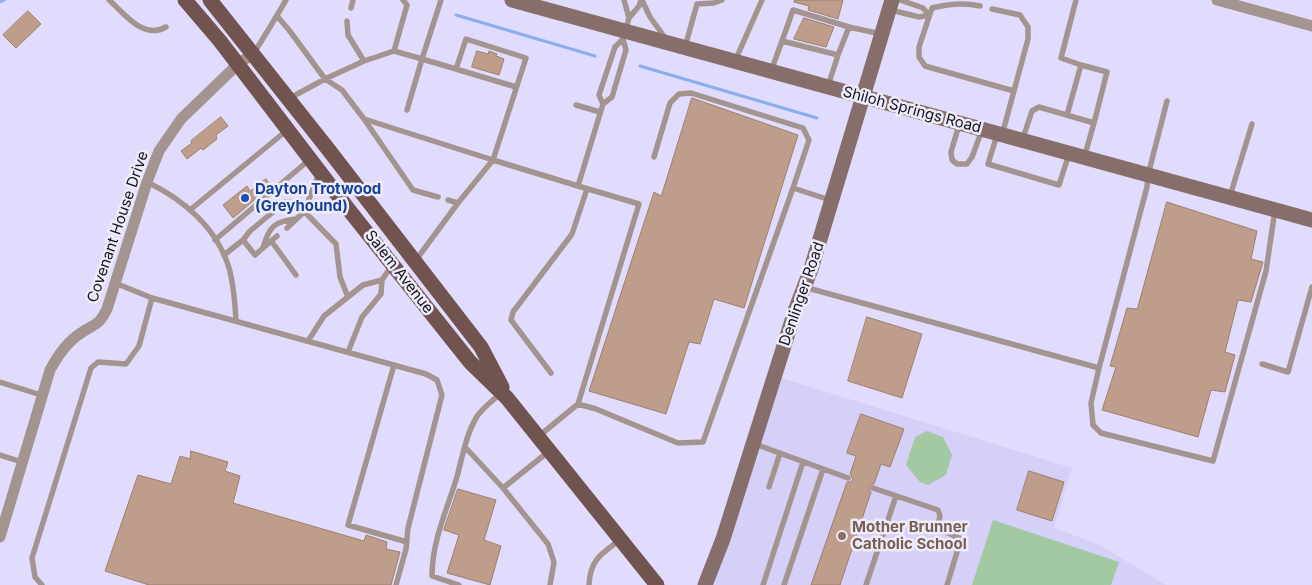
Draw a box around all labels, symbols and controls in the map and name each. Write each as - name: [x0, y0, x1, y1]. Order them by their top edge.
- street label: Shiloh Springs Road: [841, 83, 983, 137]
- street label: Covenant House Drive: [84, 149, 152, 305]
- place label: Dayton Trotwood (Greyhound): [255, 180, 381, 215]
- marker: Dayton Trotwood (Greyhound): [239, 192, 251, 204]
- street label: Salem Avenue: [361, 227, 437, 317]
- street label: Denlinger Road: [776, 240, 828, 348]
- place label: Mother Brunner Catholic School: [852, 518, 968, 553]
- marker: Mother Brunner Catholic School: [836, 530, 848, 542]

